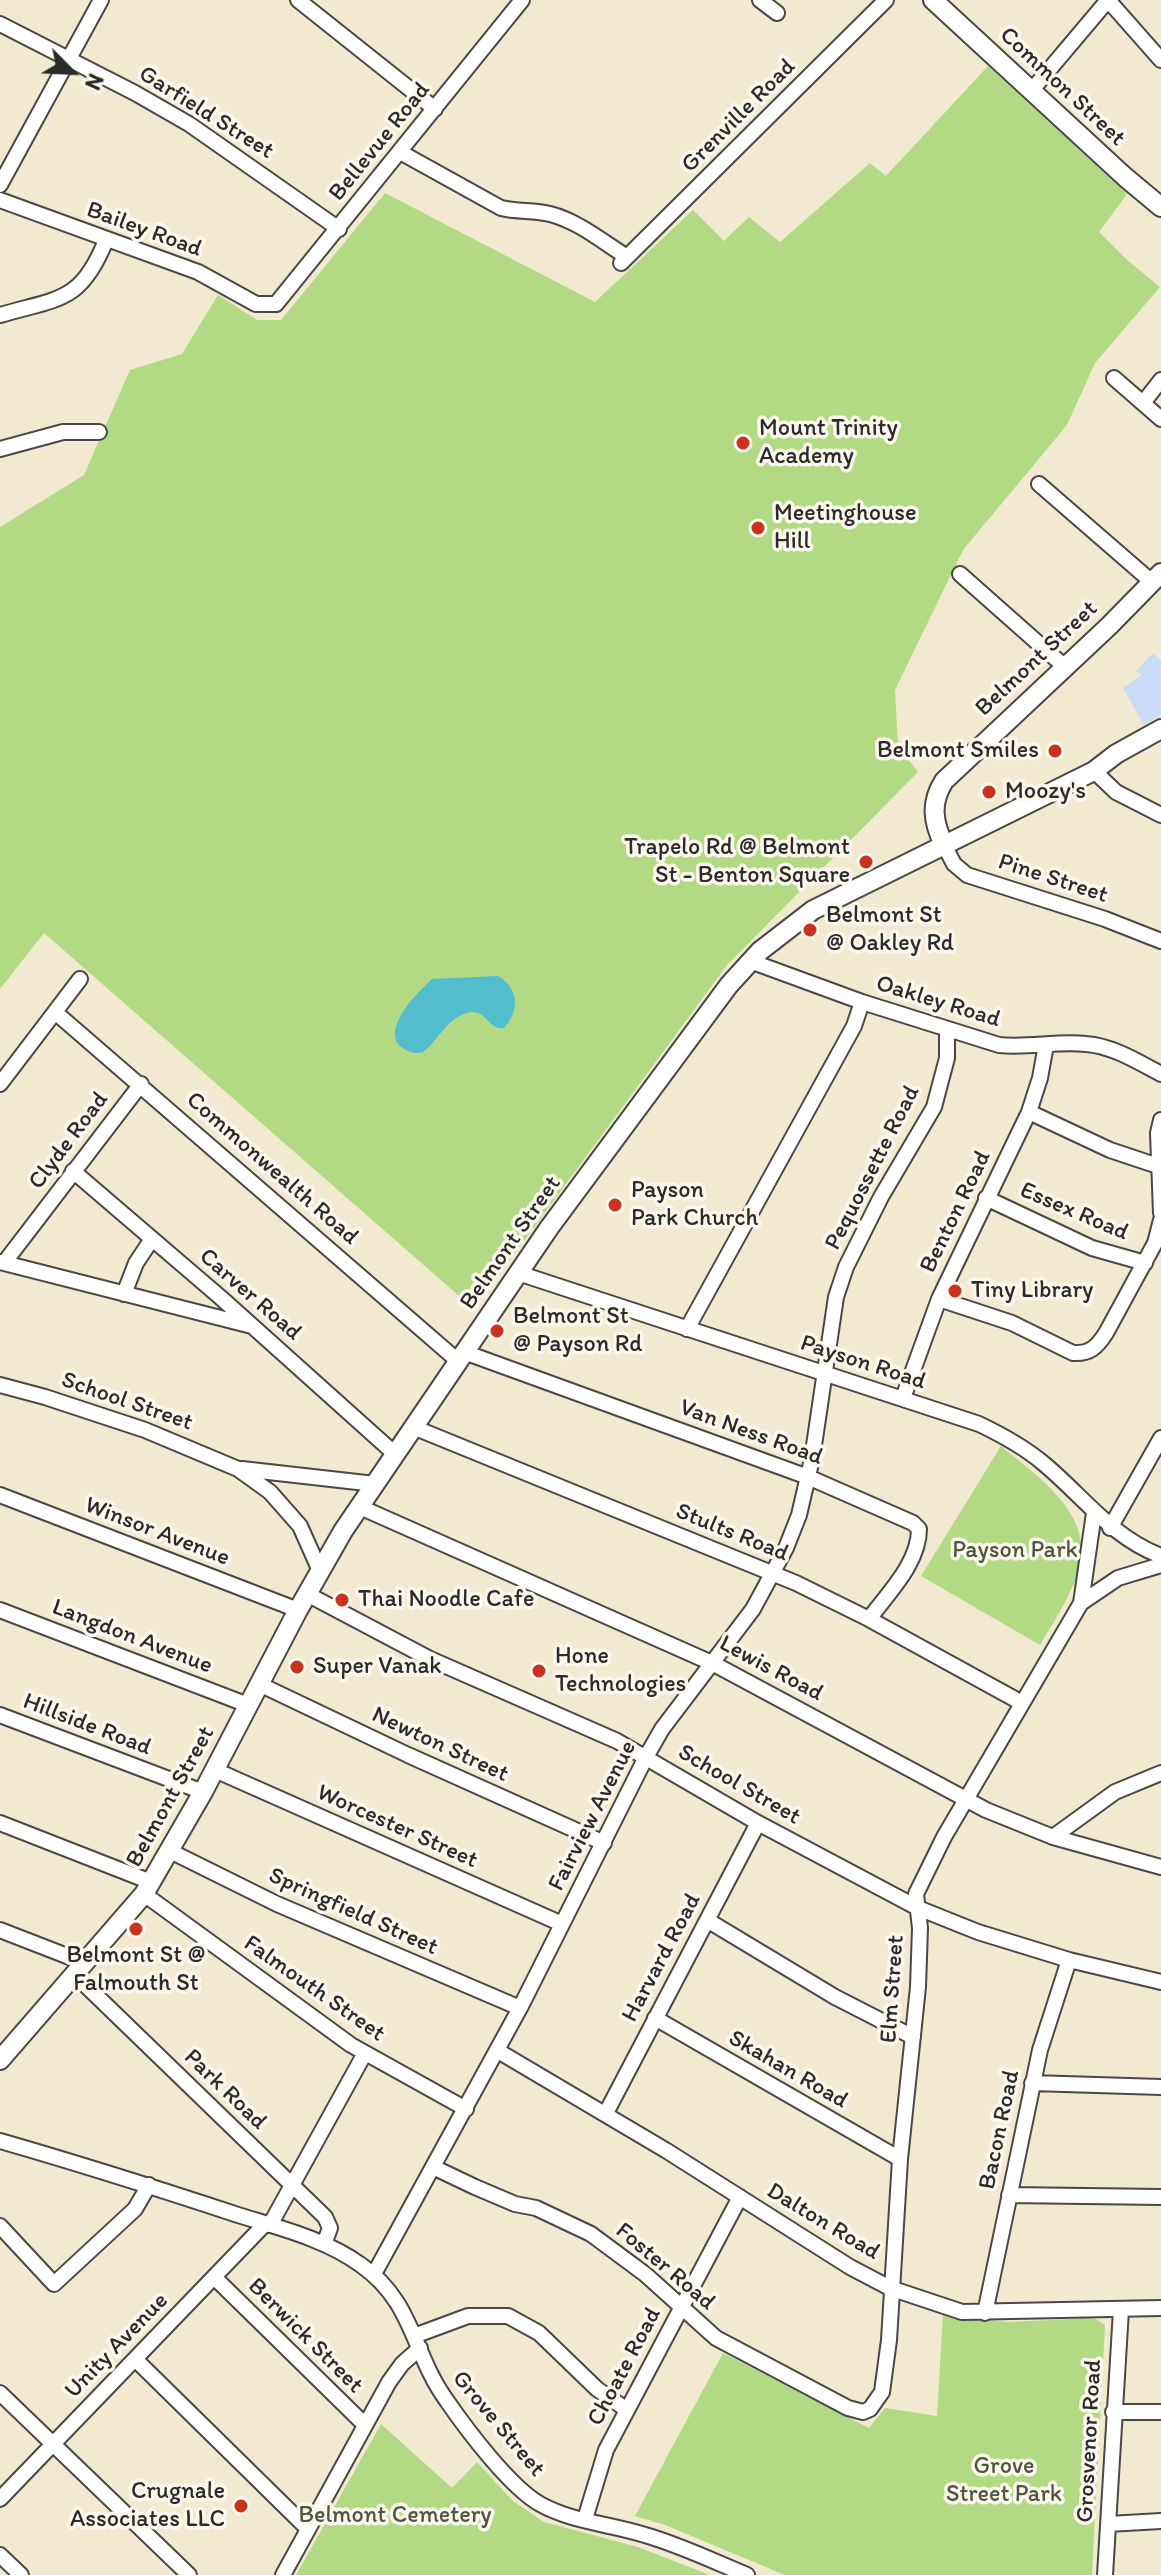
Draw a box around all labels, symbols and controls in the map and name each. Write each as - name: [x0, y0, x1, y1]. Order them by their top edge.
- street label: Common Street: [993, 21, 1131, 153]
- north arrow: [32, 32, 112, 112]
- street label: Grenville Road: [676, 53, 802, 179]
- street label: Garfield Street: [133, 60, 279, 166]
- text: N: [79, 70, 110, 94]
- street label: Bellevue Road: [323, 77, 437, 207]
- street label: Bailey Road: [82, 196, 206, 264]
- place label: Mount Trinity Academy: [759, 415, 898, 471]
- marker: Mount Trinity Academy: [734, 434, 752, 452]
- place label: Meetinghouse Hill: [774, 500, 916, 556]
- marker: Meetinghouse Hill: [749, 519, 767, 537]
- street label: Belmont Street: [970, 595, 1104, 723]
- place label: Belmont Smiles: [877, 737, 1039, 765]
- marker: Belmont Smiles: [1046, 742, 1064, 760]
- place label: Moozy's: [1005, 778, 1086, 806]
- marker: Moozy's: [980, 783, 998, 801]
- place label: Trapelo Rd @ Belmont St - Benton Square: [624, 834, 850, 890]
- street label: Pine Street: [995, 848, 1111, 910]
- marker: Trapelo Rd @ Belmont St - Benton Square: [857, 853, 875, 871]
- place label: Belmont St @ Oakley Rd: [826, 902, 954, 958]
- marker: Belmont St @ Oakley Rd: [801, 921, 819, 939]
- street label: Oakley Road: [872, 969, 1004, 1035]
- street label: Pequossette Road: [819, 1081, 927, 1255]
- street label: Clyde Road: [23, 1086, 115, 1196]
- street label: Commonwealth Road: [180, 1086, 364, 1252]
- street label: Benton Road: [914, 1146, 998, 1278]
- street label: Belmont Street: [454, 1171, 568, 1315]
- street label: Essex Road: [1015, 1176, 1133, 1248]
- place label: Payson Park Church: [631, 1177, 758, 1233]
- marker: Payson Park Church: [606, 1196, 624, 1214]
- street label: Carver Road: [193, 1243, 307, 1347]
- place label: Tiny Library: [971, 1277, 1093, 1305]
- marker: Tiny Library: [946, 1282, 964, 1300]
- place label: Belmont St @ Payson Rd: [513, 1303, 642, 1359]
- marker: Belmont St @ Payson Rd: [488, 1322, 506, 1340]
- street label: Payson Road: [797, 1329, 929, 1397]
- street label: School Street: [57, 1366, 197, 1438]
- street label: Van Ness Road: [675, 1394, 827, 1472]
- street label: Winsor Avenue: [80, 1491, 234, 1573]
- street label: Stults Road: [671, 1497, 793, 1569]
- park label: Payson Park: [952, 1537, 1078, 1565]
- place label: Thai Noodle Cafe: [358, 1586, 534, 1614]
- marker: Thai Noodle Cafe: [333, 1591, 351, 1609]
- street label: Langdon Avenue: [48, 1593, 216, 1681]
- street label: Lewis Road: [714, 1630, 828, 1708]
- place label: Hone Technologies: [555, 1643, 686, 1699]
- place label: Super Vanak: [313, 1653, 442, 1681]
- marker: Super Vanak: [288, 1658, 306, 1676]
- marker: Hone Technologies: [530, 1662, 548, 1680]
- street label: Hillside Road: [19, 1687, 155, 1763]
- street label: Newton Street: [367, 1701, 513, 1789]
- street label: Belmont Street: [120, 1721, 222, 1873]
- street label: Fairview Avenue: [543, 1736, 643, 1896]
- street label: School Street: [672, 1738, 806, 1832]
- street label: Worcester Street: [312, 1779, 482, 1875]
- street label: Springfield Street: [264, 1862, 442, 1962]
- street label: Harvard Road: [616, 1889, 708, 2027]
- marker: Belmont St @ Falmouth St: [127, 1920, 145, 1938]
- street label: Falmouth Street: [238, 1929, 390, 2049]
- street label: Elm Street: [875, 1934, 911, 2044]
- place label: Belmont St @ Falmouth St: [66, 1942, 206, 1998]
- street label: Skahan Road: [723, 2024, 853, 2116]
- street label: Park Road: [177, 2043, 273, 2137]
- street label: Bacon Road: [973, 2068, 1027, 2192]
- street label: Dalton Road: [761, 2177, 885, 2267]
- street label: Foster Road: [609, 2217, 721, 2317]
- street label: Berwick Street: [241, 2272, 369, 2400]
- street label: Unity Avenue: [59, 2287, 175, 2405]
- street label: Choate Road: [582, 2303, 668, 2431]
- street label: Grosvenor Road: [1071, 2359, 1109, 2523]
- street label: Grove Street: [445, 2365, 551, 2483]
- park label: Grove Street Park: [946, 2453, 1062, 2509]
- place label: Crugnale Associates LLC: [70, 2478, 225, 2534]
- marker: Crugnale Associates LLC: [232, 2497, 250, 2515]
- park label: Belmont Cemetery: [298, 2502, 492, 2530]

